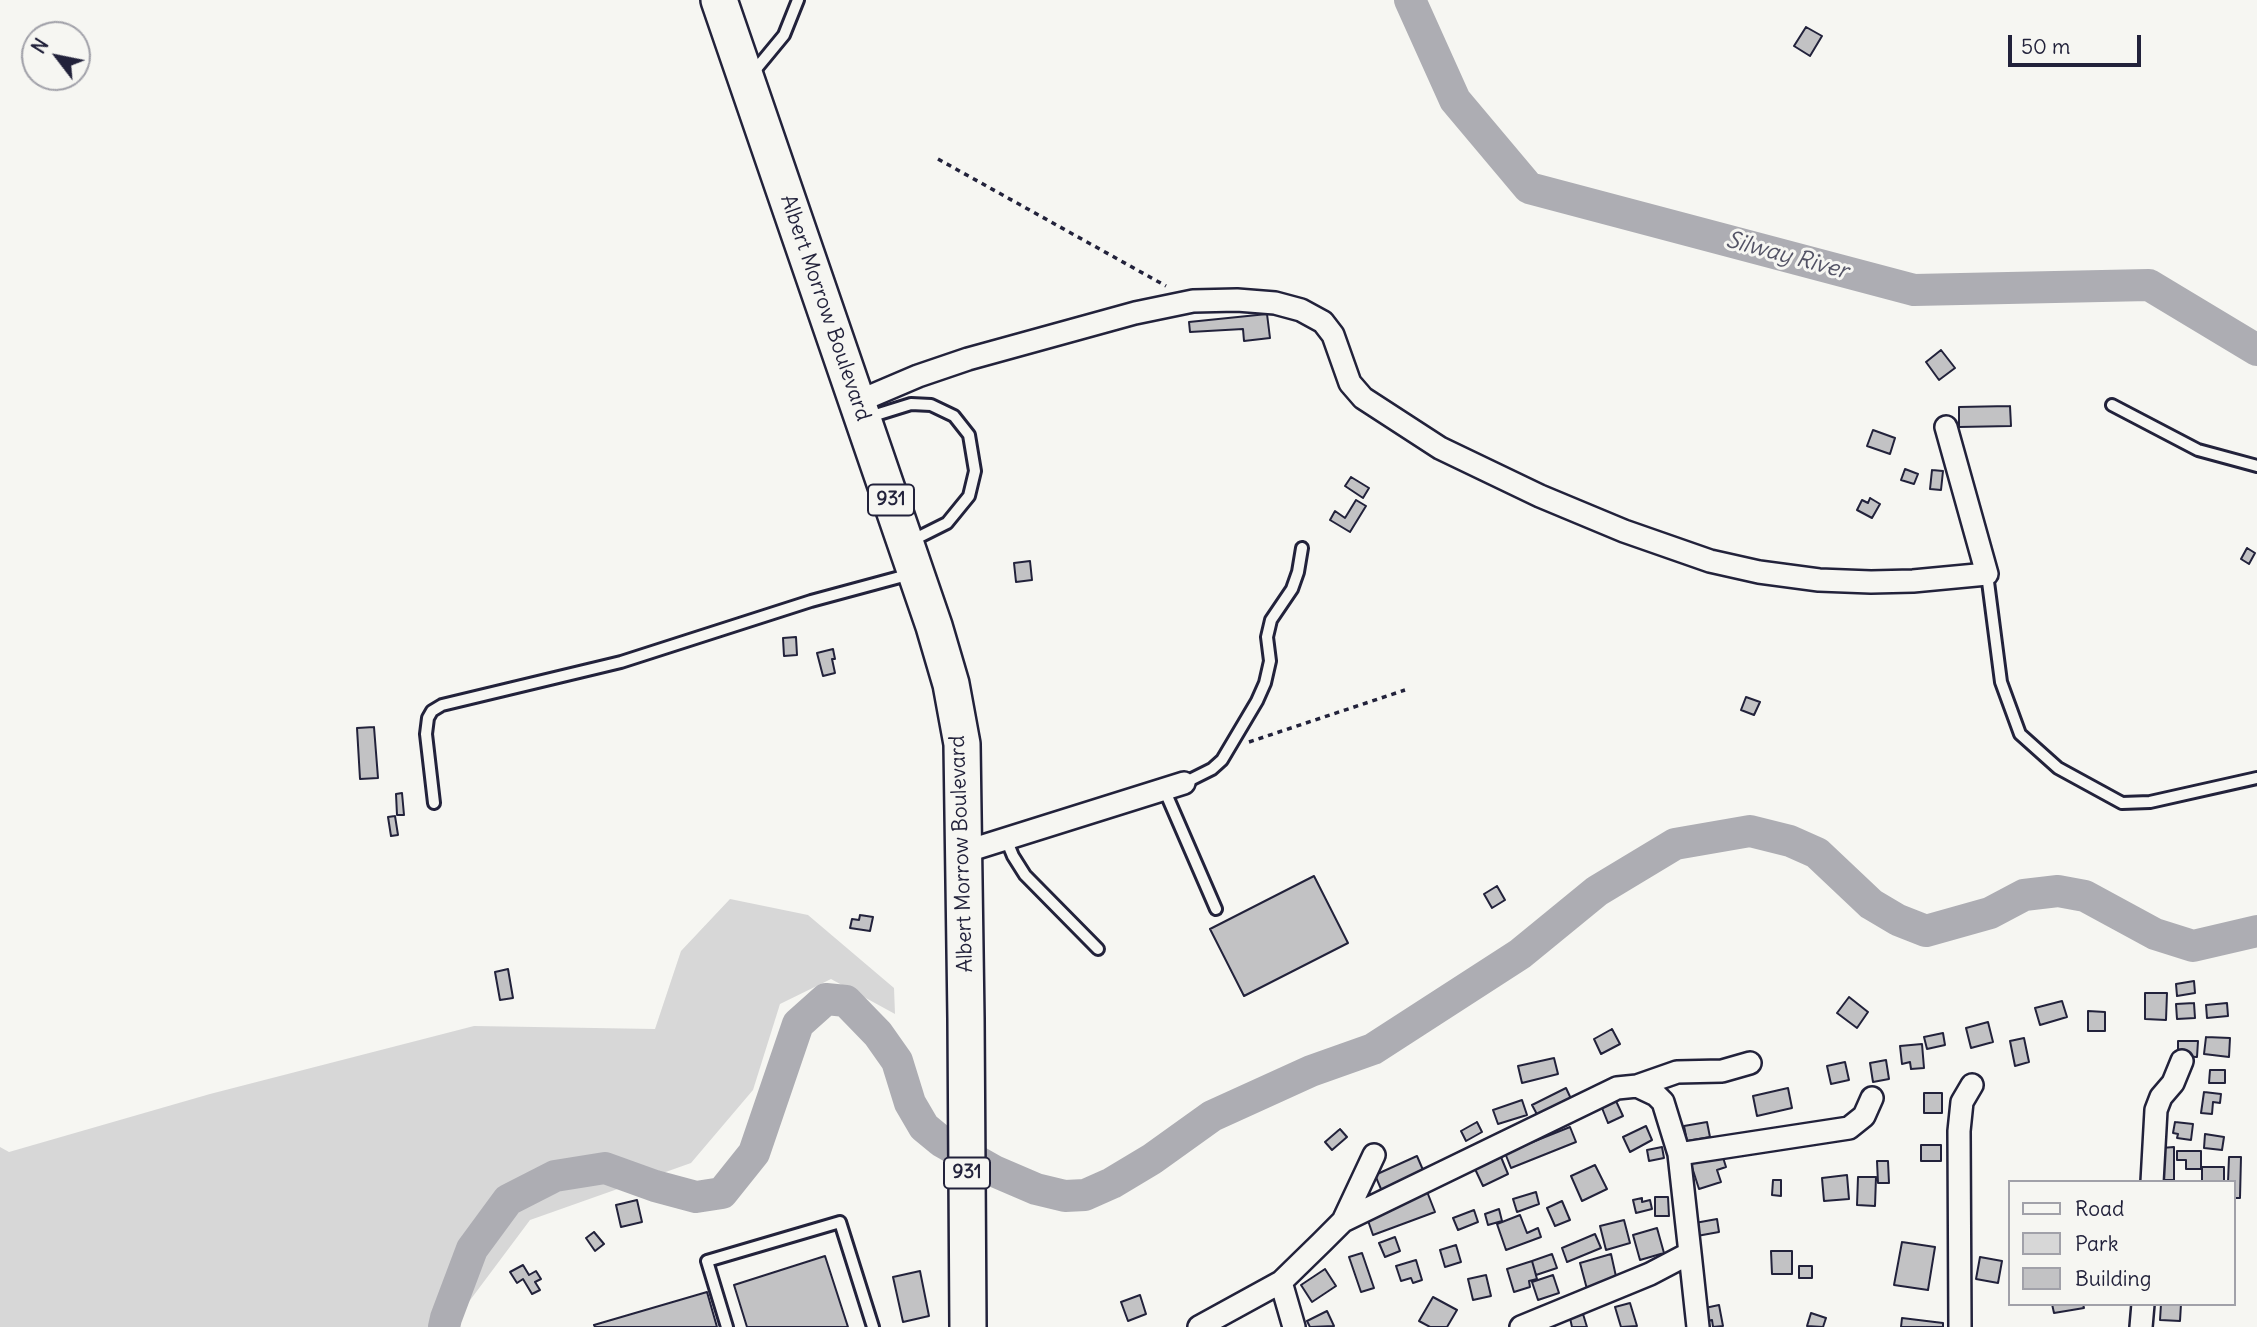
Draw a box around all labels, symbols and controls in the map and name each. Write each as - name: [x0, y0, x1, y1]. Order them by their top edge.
- north arrow: [21, 21, 91, 91]
- scale bar: [2012, 21, 2145, 65]
- text: 50 m: [2021, 33, 2070, 60]
- text: N: [26, 34, 54, 58]
- street label: Albert Morrow Boulevard: [774, 192, 876, 424]
- water label: Silway River: [1723, 226, 1851, 286]
- road number: 931: [868, 485, 914, 516]
- street label: Albert Morrow Boulevard: [945, 735, 979, 973]
- road number: 931: [944, 1158, 990, 1189]
- legend: [2008, 1180, 2236, 1306]
- text: Road: [2075, 1195, 2124, 1222]
- text: Park: [2075, 1230, 2118, 1257]
- text: Building: [2075, 1265, 2151, 1292]

